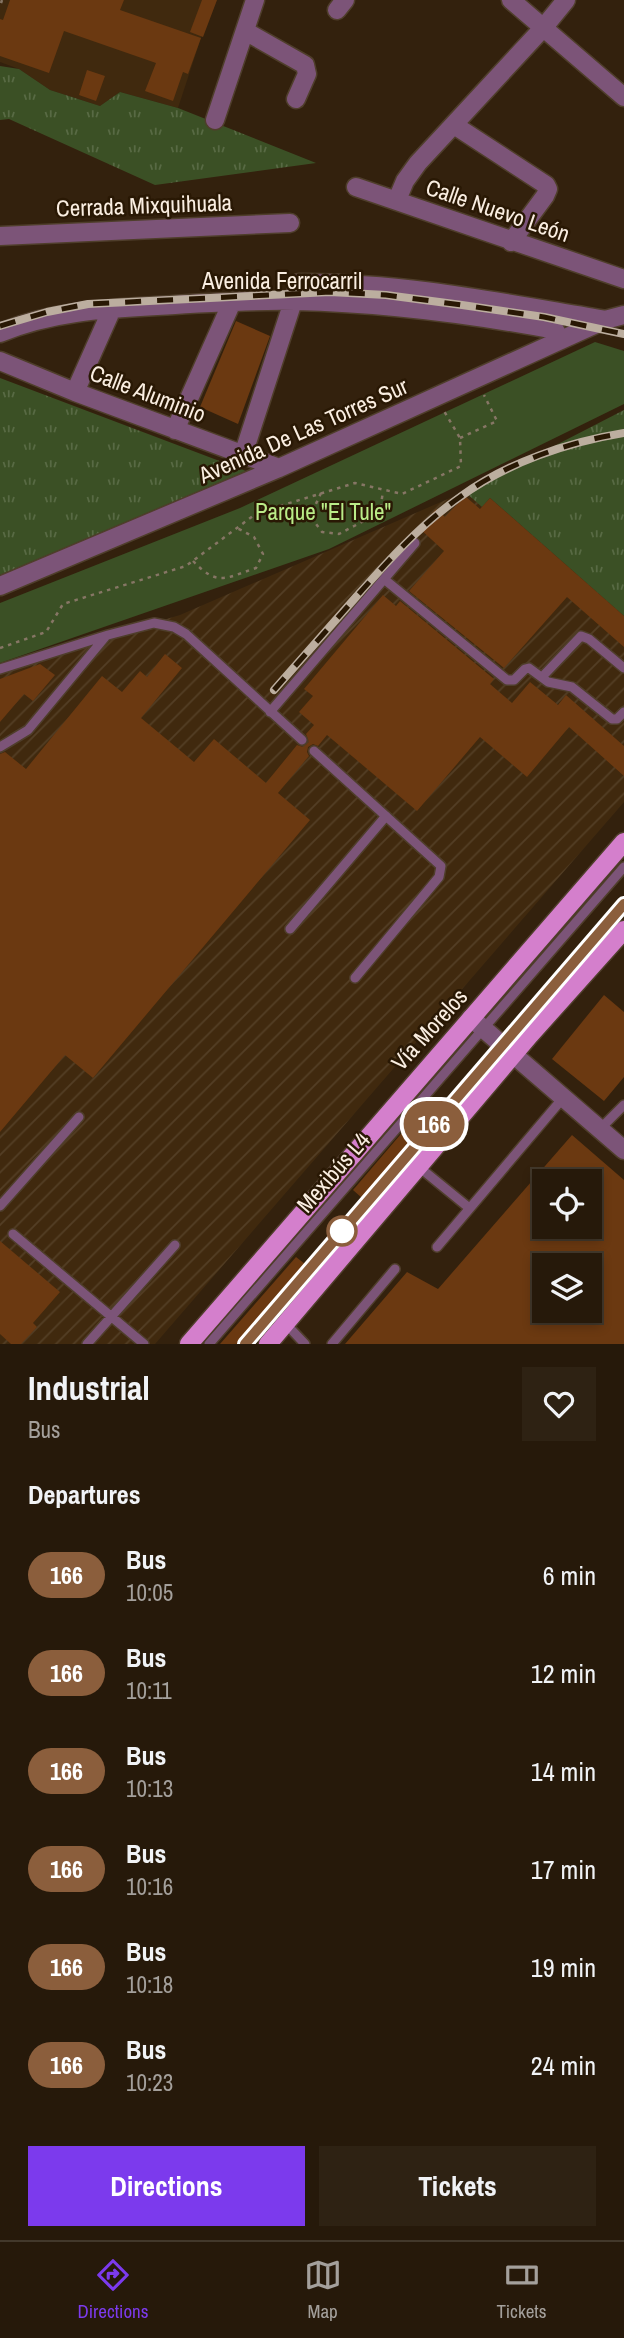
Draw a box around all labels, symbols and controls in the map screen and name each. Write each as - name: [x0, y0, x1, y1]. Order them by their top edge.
- street label: Calle Nuevo León: [422, 171, 574, 249]
- street label: Cerrada Mixquihuala: [55, 186, 233, 224]
- street label: Avenida Ferrocarril: [201, 265, 362, 296]
- street label: Calle Aluminio: [86, 357, 210, 429]
- street label: Avenida De Las Torres Sur: [193, 370, 413, 490]
- park label: Parque "El Tule": [255, 496, 391, 527]
- street label: Vía Morelos: [384, 981, 474, 1077]
- line badge: 166: [394, 1101, 474, 1147]
- text: 166: [418, 1108, 450, 1140]
- street label: Mexibús L4: [289, 1125, 377, 1219]
- map controls: [532, 1169, 602, 1323]
- button: locate: [532, 1169, 602, 1239]
- unlabelled marker: [327, 1216, 357, 1246]
- button: layers: [532, 1253, 602, 1323]
- text: Industrial: [28, 1366, 150, 1410]
- button: heart: [522, 1367, 596, 1441]
- text: Bus: [28, 1414, 61, 1445]
- text: Departures: [28, 1477, 141, 1512]
- text: Bus: [126, 1542, 166, 1577]
- text: 6 min: [543, 1558, 596, 1593]
- text: 166: [50, 1559, 83, 1591]
- text: 10:05: [126, 1577, 173, 1608]
- text: Bus: [126, 1640, 166, 1675]
- text: 12 min: [531, 1656, 596, 1691]
- text: 166: [50, 1657, 83, 1689]
- text: 10:11: [126, 1675, 172, 1706]
- text: Bus: [126, 1738, 166, 1773]
- text: 14 min: [531, 1754, 596, 1789]
- text: 166: [50, 1755, 83, 1787]
- text: 10:13: [126, 1773, 173, 1804]
- text: Bus: [126, 1836, 166, 1871]
- text: 17 min: [531, 1852, 596, 1887]
- text: 166: [50, 1853, 83, 1885]
- text: 10:16: [126, 1871, 173, 1902]
- text: Bus: [126, 1934, 166, 1969]
- text: 19 min: [531, 1950, 596, 1985]
- text: 166: [50, 1951, 83, 1983]
- text: 10:18: [126, 1969, 173, 2000]
- text: Bus: [126, 2032, 166, 2067]
- text: 24 min: [531, 2048, 596, 2083]
- text: 166: [50, 2049, 83, 2081]
- text: 10:23: [126, 2067, 173, 2098]
- button: Directions: [28, 2146, 305, 2226]
- button: Tickets: [319, 2146, 596, 2226]
- tab: Directions: [78, 2256, 149, 2324]
- tab: Map: [304, 2256, 342, 2324]
- tab: Tickets: [497, 2256, 546, 2324]

